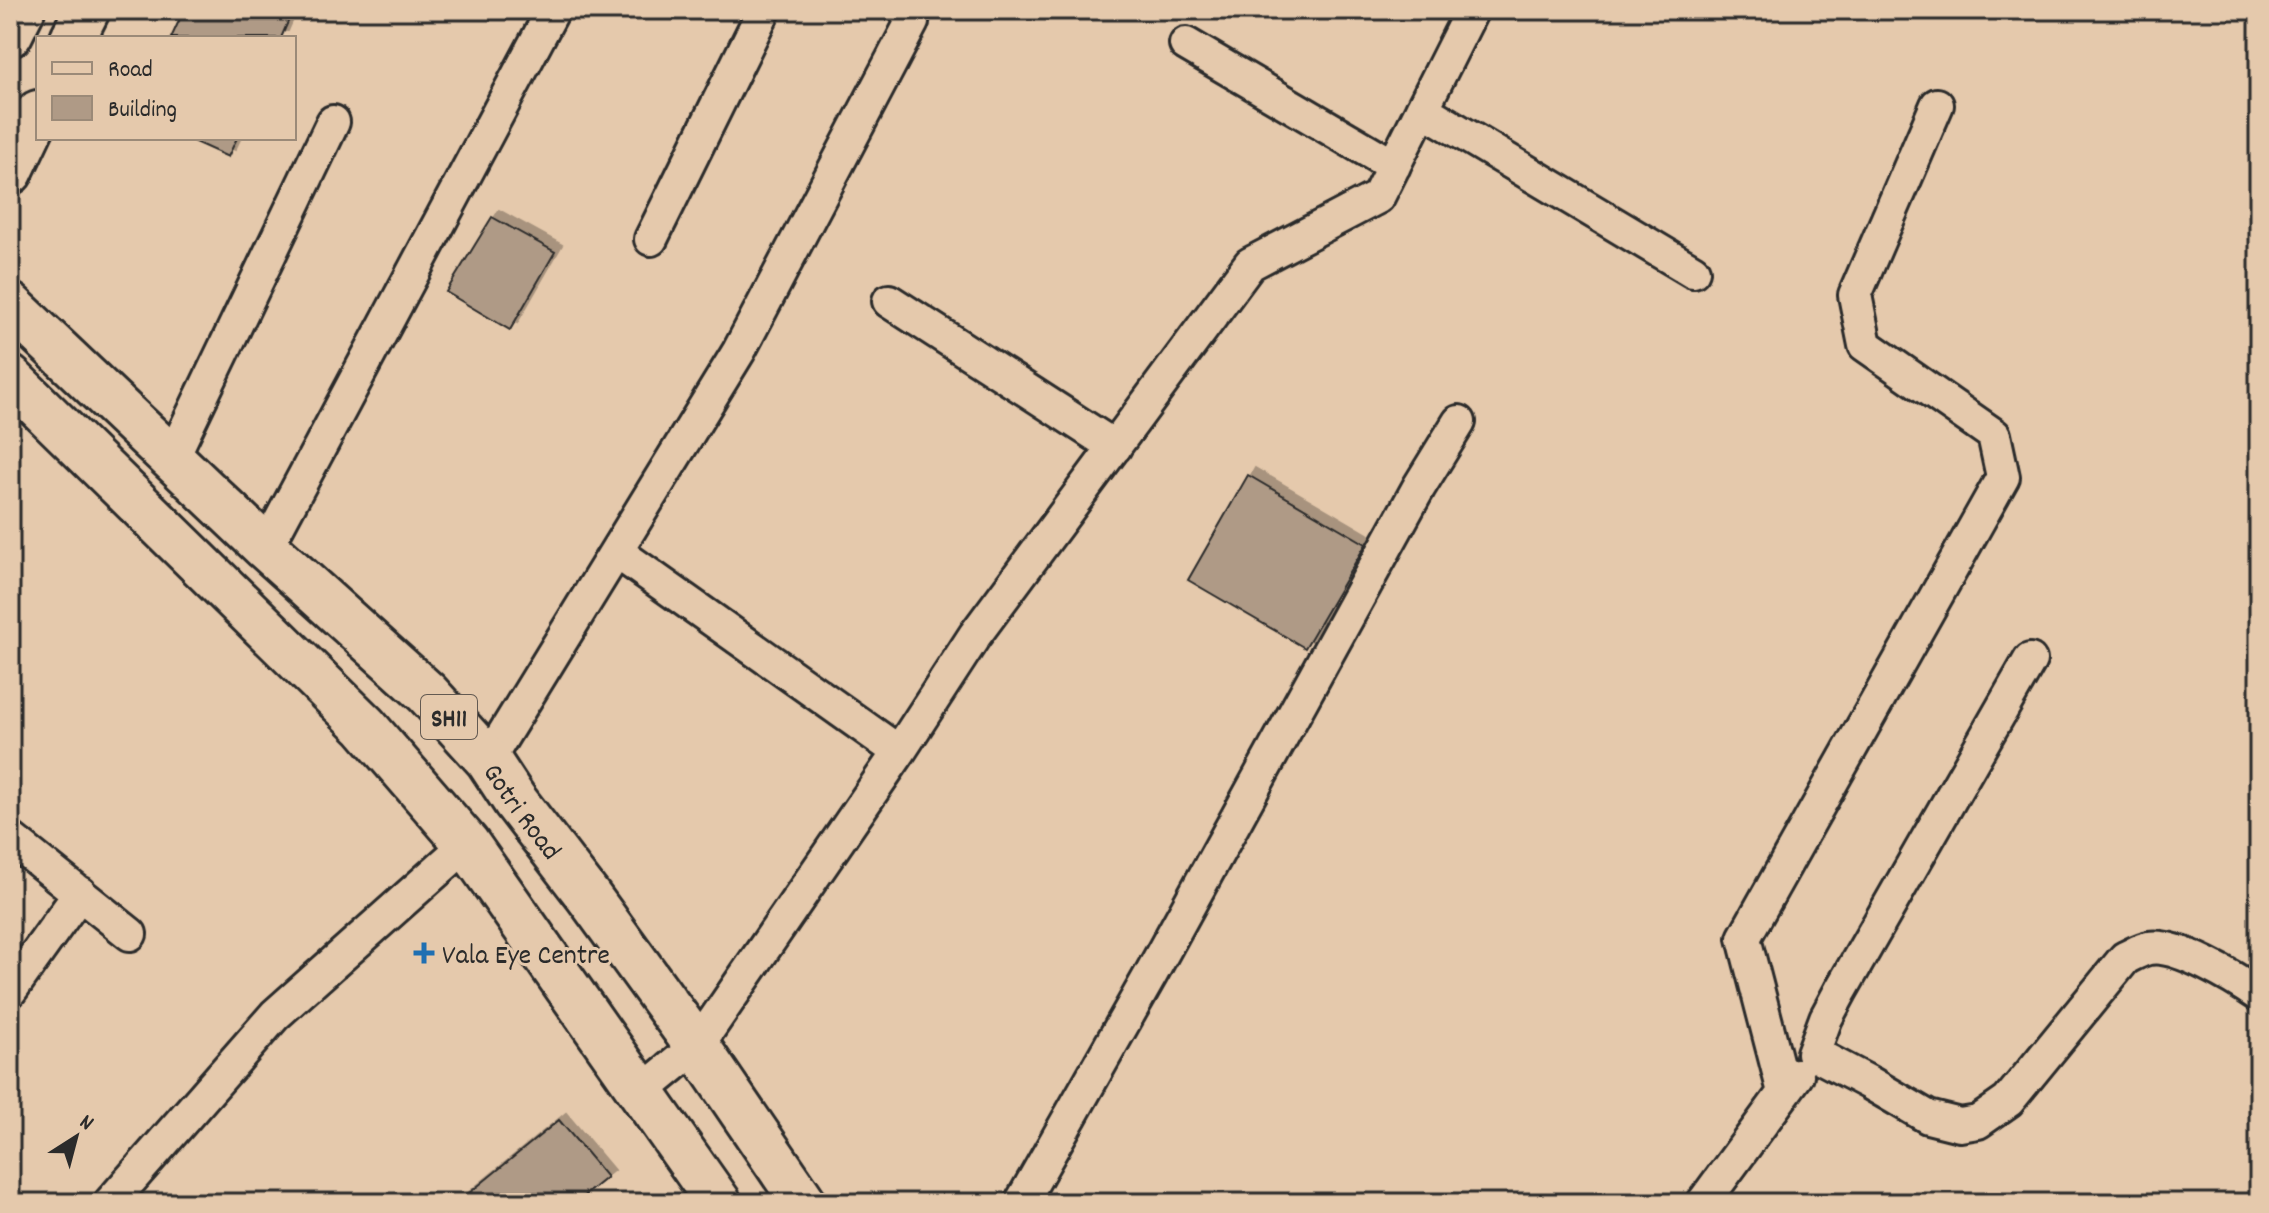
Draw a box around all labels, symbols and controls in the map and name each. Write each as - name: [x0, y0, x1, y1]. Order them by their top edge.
- legend: [36, 36, 296, 140]
- text: Road: [108, 54, 153, 88]
- text: Building: [108, 94, 177, 128]
- road number: SH11: [421, 695, 477, 739]
- street label: Gotri Road: [470, 757, 569, 870]
- place label: Vala Eye Centre: [442, 938, 610, 978]
- marker: Vala Eye Centre: [413, 942, 435, 964]
- north arrow: [36, 1097, 116, 1177]
- text: N: [72, 1108, 99, 1139]

